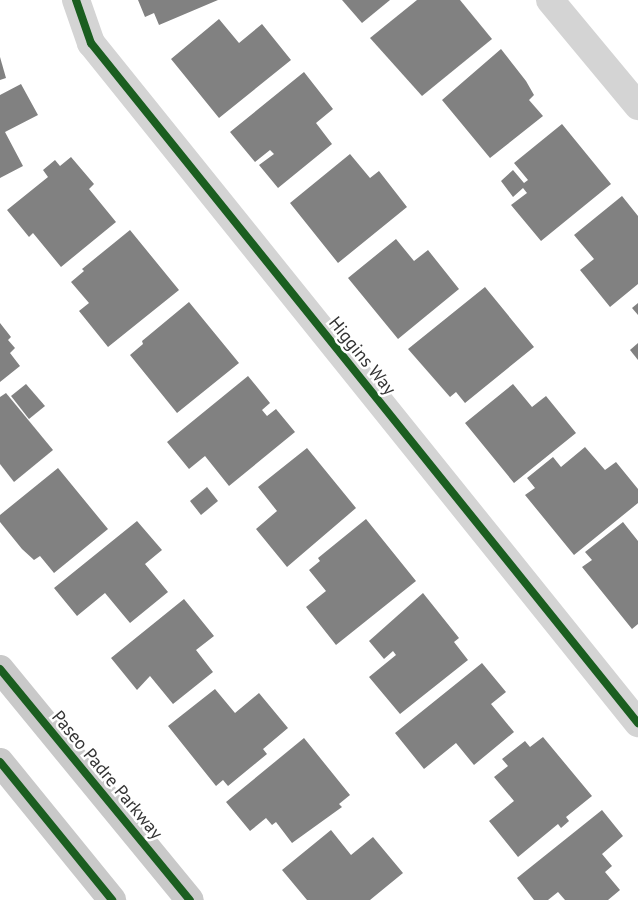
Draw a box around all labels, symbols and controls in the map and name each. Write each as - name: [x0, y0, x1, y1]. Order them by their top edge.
- street label: Higgins Way: [324, 312, 400, 400]
- street label: Paseo Padre Parkway: [47, 706, 167, 844]

